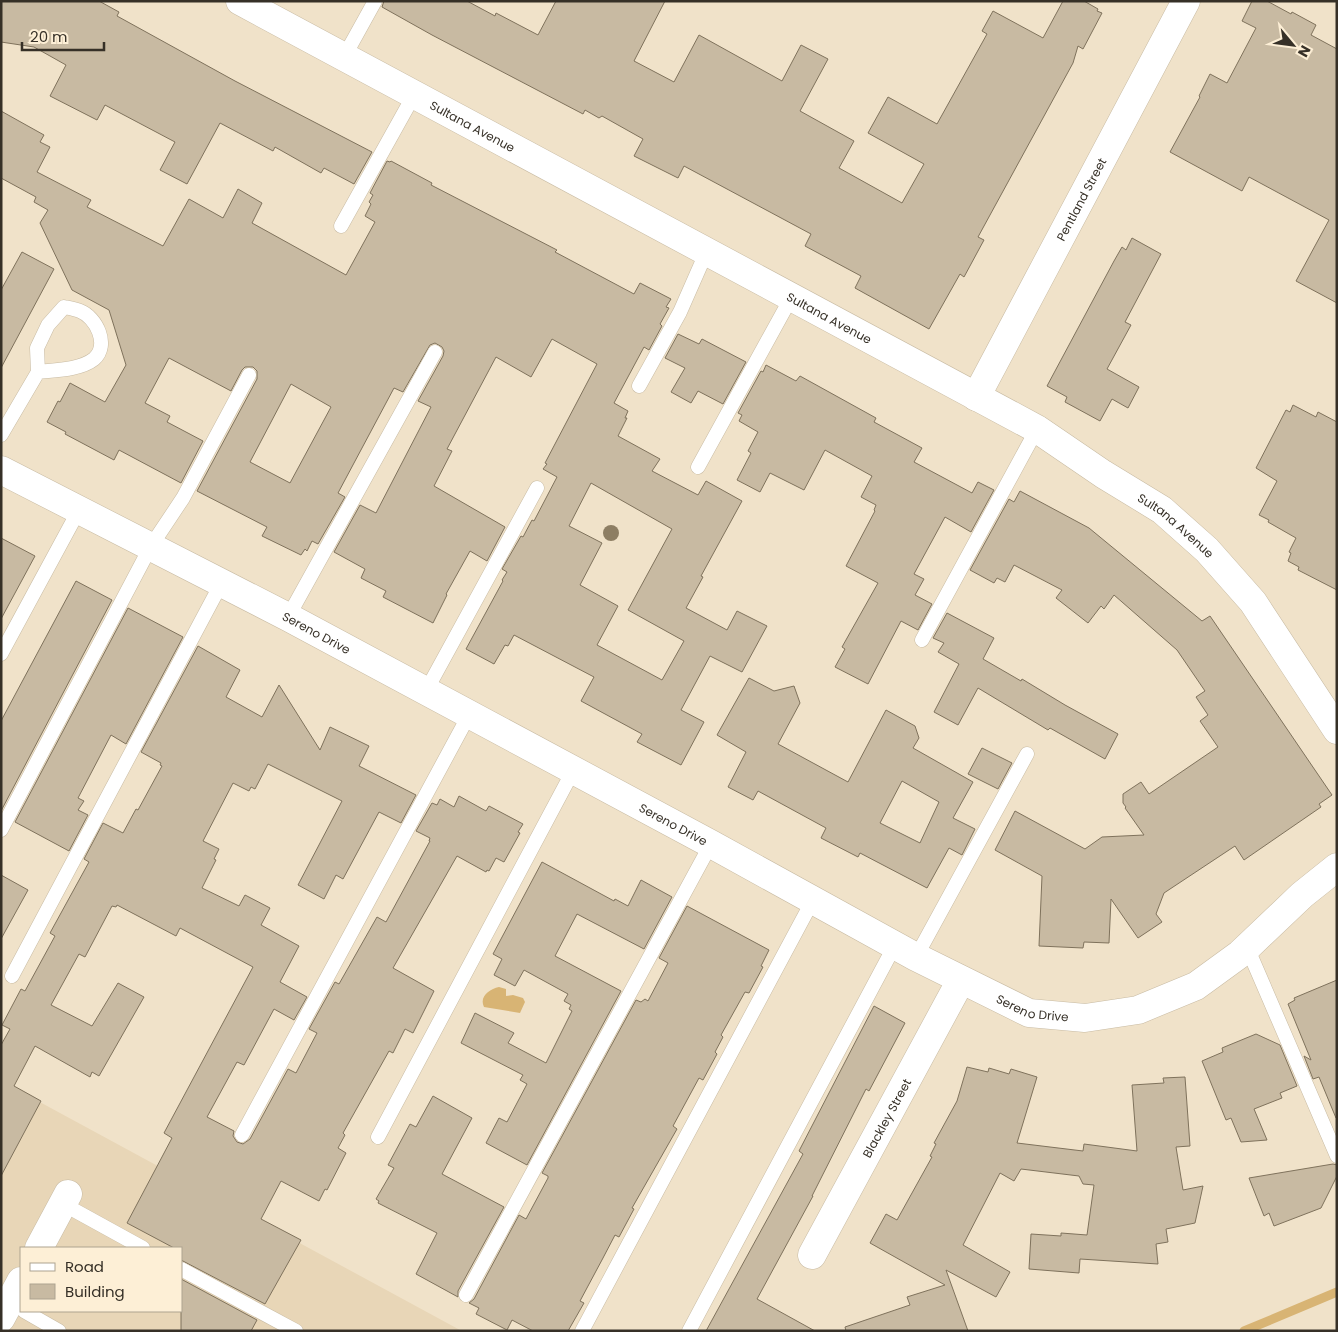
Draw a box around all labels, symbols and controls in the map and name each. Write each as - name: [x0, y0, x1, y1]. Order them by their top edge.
- scale bar: [22, 20, 105, 52]
- north arrow: [1268, 20, 1318, 70]
- text: 20 m: [30, 26, 68, 47]
- text: N: [1293, 42, 1316, 61]
- street label: Sultana Avenue: [427, 96, 518, 156]
- street label: Pentland Street: [1052, 155, 1110, 244]
- street label: Sultana Avenue: [784, 288, 875, 347]
- street label: Sultana Avenue: [1135, 489, 1218, 561]
- street label: Sereno Drive: [280, 607, 354, 658]
- street label: Sereno Drive: [636, 799, 711, 849]
- street label: Sereno Drive: [994, 990, 1069, 1025]
- street label: Blackley Street: [858, 1075, 915, 1160]
- legend: [20, 1247, 182, 1312]
- text: Road: [65, 1256, 104, 1277]
- text: Building: [65, 1281, 125, 1302]

